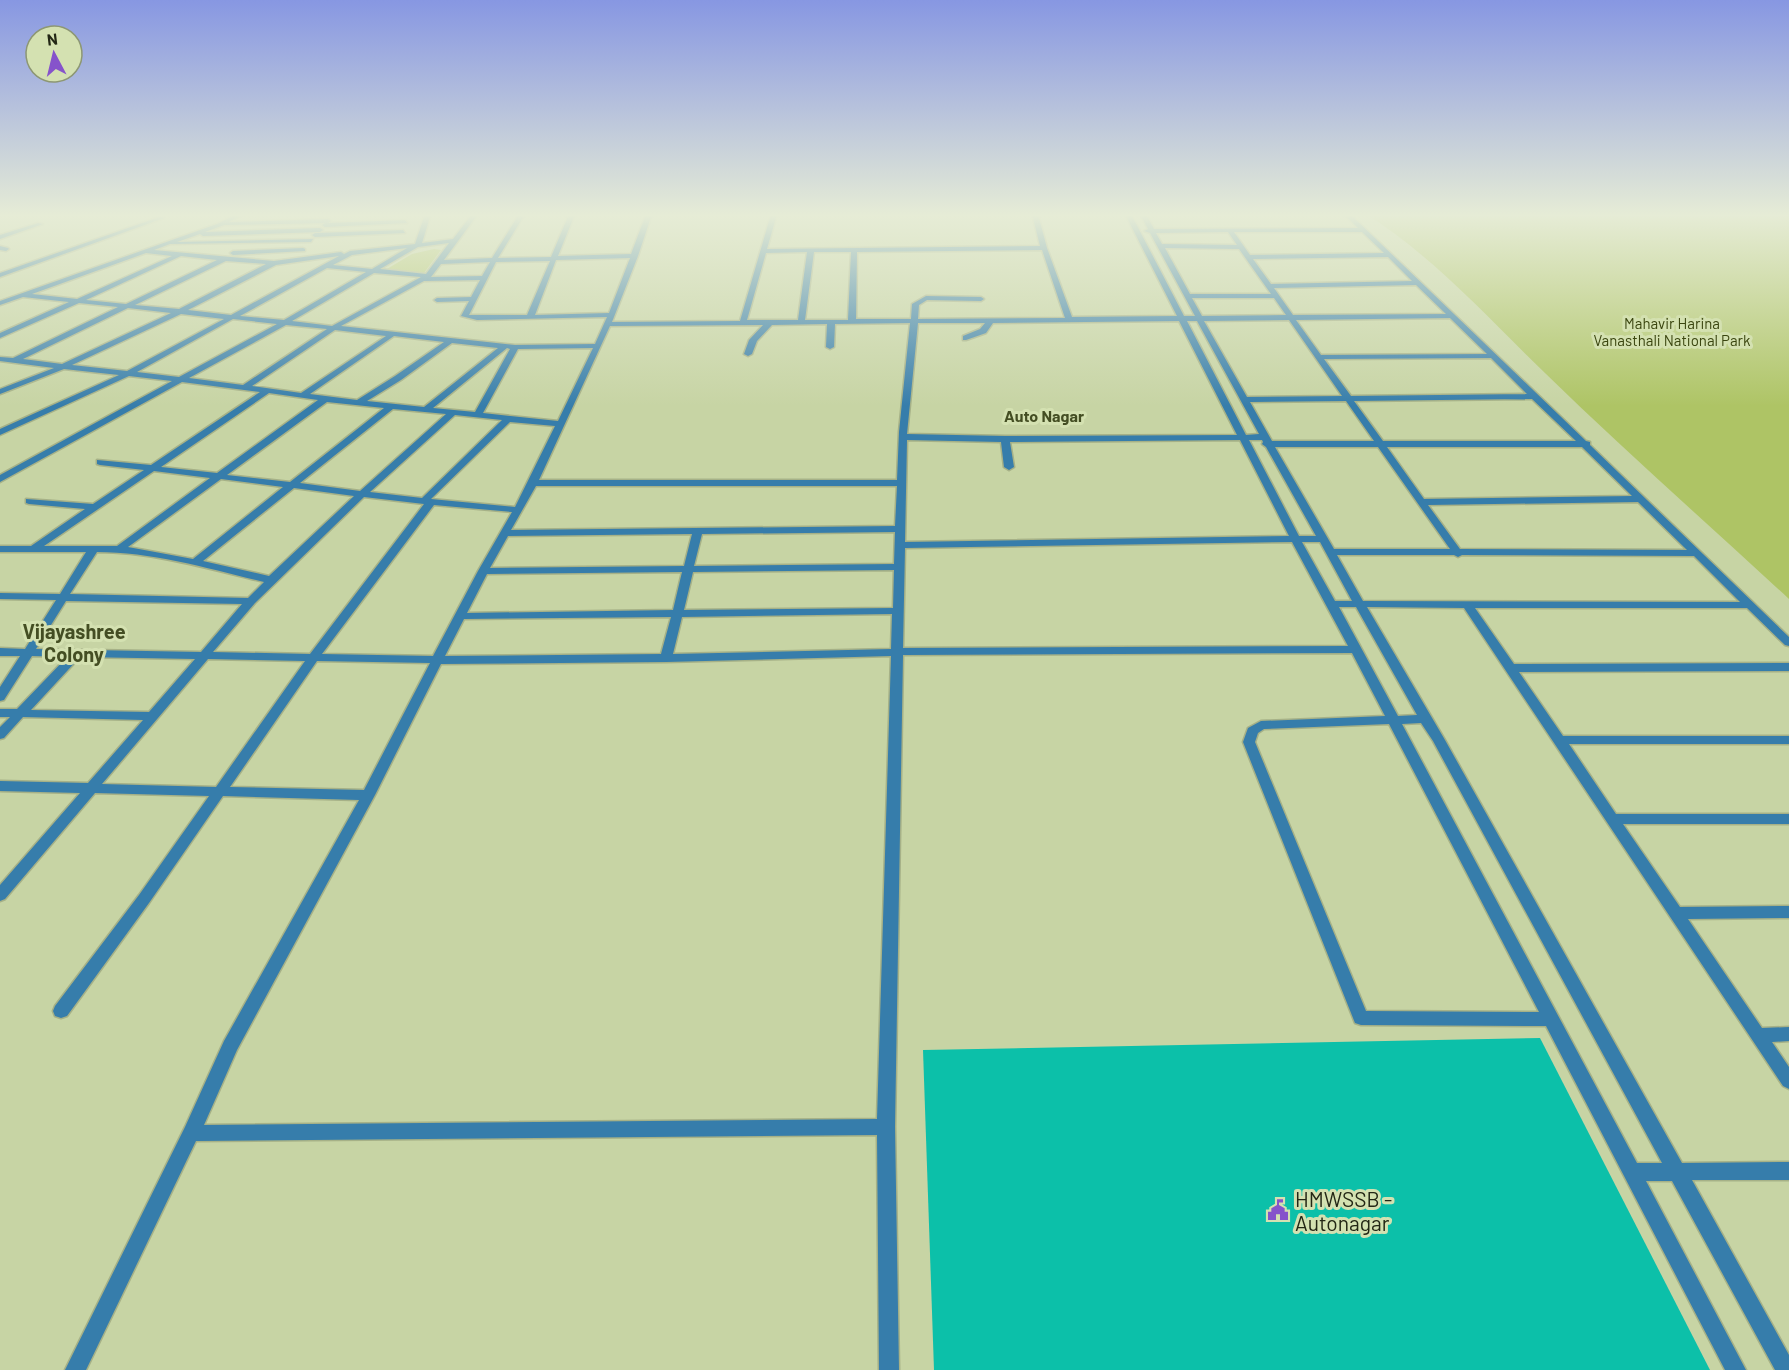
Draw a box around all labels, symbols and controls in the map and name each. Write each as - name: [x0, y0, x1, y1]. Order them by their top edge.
- north arrow: [24, 24, 84, 84]
- text: N: [46, 29, 59, 49]
- park label: Mahavir Harina Vanasthali National Park: [1593, 314, 1751, 349]
- district label: Auto Nagar: [1004, 406, 1084, 425]
- district label: Vijayashree Colony: [22, 619, 126, 666]
- place label: HMWSSB - Autonagar: [1295, 1186, 1392, 1235]
- public building icon: HMWSSB - Autonagar: [1266, 1198, 1290, 1222]

